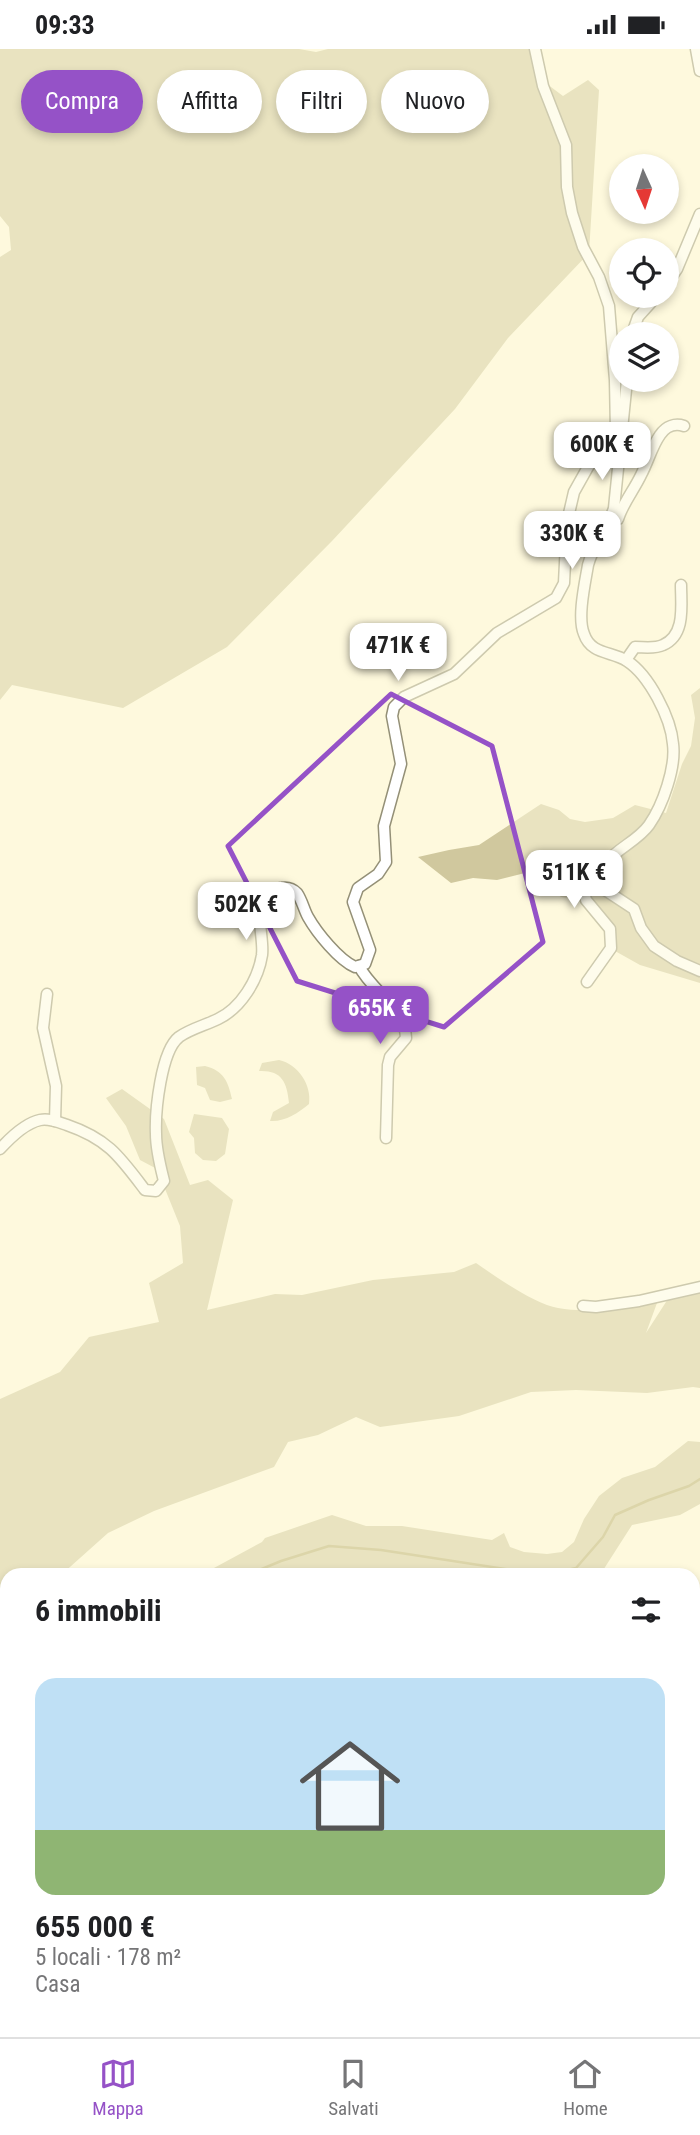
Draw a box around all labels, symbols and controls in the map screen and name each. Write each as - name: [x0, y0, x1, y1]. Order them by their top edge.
- text: 09:33: [35, 10, 95, 40]
- chip: Compra: [21, 70, 143, 133]
- chip: Affitta: [157, 70, 262, 133]
- chip: Filtri: [276, 70, 367, 133]
- chip: Nuovo: [381, 70, 489, 133]
- north arrow: [609, 154, 679, 224]
- map controls: [609, 154, 679, 392]
- button: locate: [609, 238, 679, 308]
- button: layers: [609, 322, 679, 392]
- pin: 600K €: [545, 423, 659, 482]
- text: 600K €: [570, 431, 634, 458]
- pin: 330K €: [515, 511, 629, 571]
- text: 330K €: [540, 520, 604, 547]
- pin: 471K €: [341, 623, 455, 683]
- text: 471K €: [366, 632, 430, 659]
- pin: 511K €: [517, 851, 631, 910]
- text: 511K €: [542, 859, 606, 886]
- pin: 502K €: [189, 883, 303, 942]
- text: 502K €: [214, 891, 278, 918]
- pin: 655K €: [323, 986, 437, 1046]
- text: 655K €: [348, 995, 412, 1022]
- icon: filters: [627, 1591, 665, 1629]
- text: 6 immobili: [35, 1593, 162, 1628]
- icon: home: [287, 1723, 413, 1849]
- text: 655 000 €: [35, 1909, 155, 1944]
- text: 5 locali · 178 m²: [35, 1944, 181, 1971]
- text: Casa: [35, 1971, 81, 1998]
- tab: Mappa: [92, 2055, 144, 2120]
- tab: Salvati: [328, 2055, 379, 2120]
- tab: Home: [563, 2055, 608, 2120]

